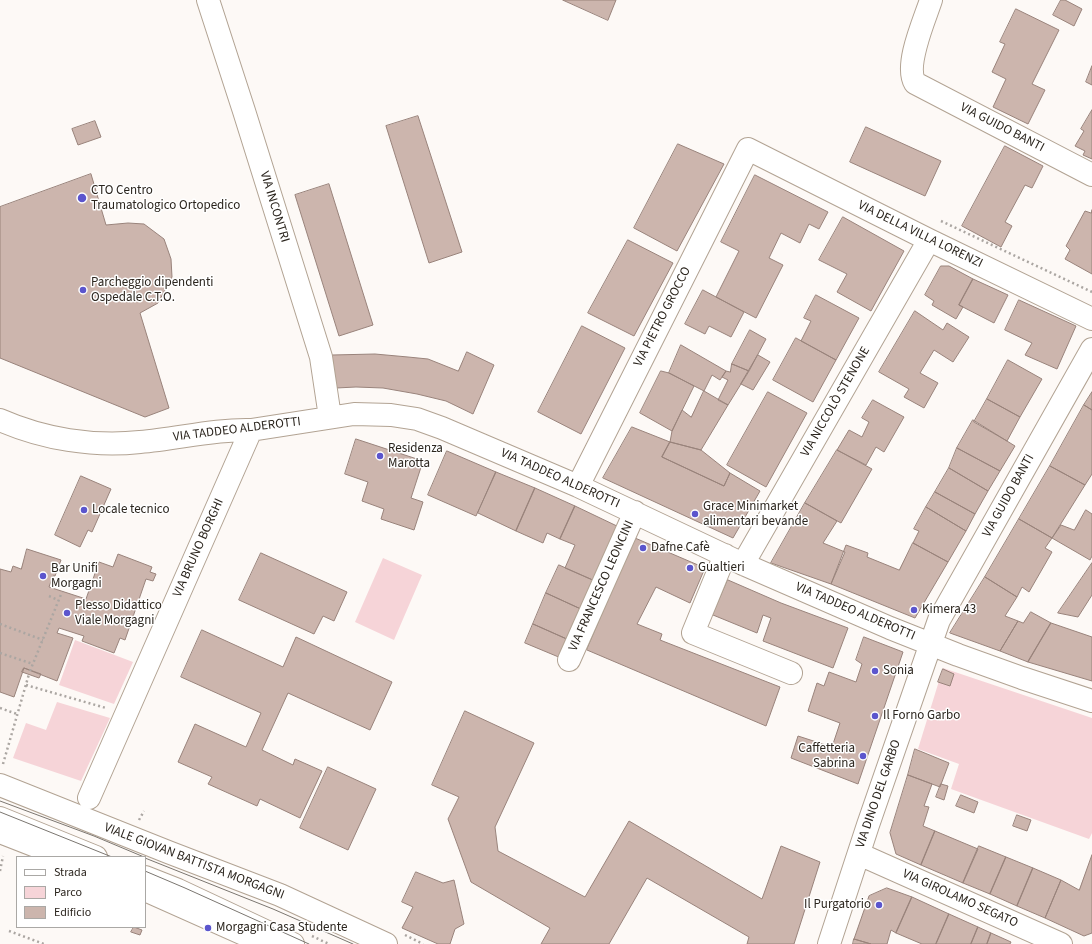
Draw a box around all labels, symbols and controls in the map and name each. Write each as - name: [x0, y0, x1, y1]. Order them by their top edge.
- street label: VIA GUIDO BANTI: [957, 100, 1047, 156]
- street label: VIA INCONTRI: [256, 170, 292, 244]
- place label: CTO Centro Traumatologico Ortopedico: [91, 183, 240, 214]
- marker: CTO Centro Traumatologico Ortopedico: [76, 192, 88, 204]
- street label: VIA DELLA VILLA LORENZI: [855, 198, 985, 272]
- street label: VIA PIETRO GROCCO: [631, 265, 695, 369]
- place label: Parcheggio dipendenti Ospedale C.T.O.: [91, 275, 214, 306]
- marker: Parcheggio dipendenti Ospedale C.T.O.: [78, 285, 88, 295]
- street label: VIA NICCOLÒ STENONE: [798, 344, 874, 460]
- street label: VIA TADDEO ALDEROTTI: [172, 414, 302, 446]
- place label: Residenza Marotta: [388, 441, 443, 472]
- street label: VIA TADDEO ALDEROTTI: [498, 446, 622, 512]
- marker: Residenza Marotta: [375, 451, 385, 461]
- street label: VIA GUIDO BANTI: [980, 452, 1038, 540]
- street label: VIA BRUNO BORGHI: [170, 496, 228, 600]
- place label: Grace Minimarket alimentari bevande: [703, 499, 808, 530]
- place label: Locale tecnico: [92, 502, 170, 518]
- marker: Locale tecnico: [79, 505, 89, 515]
- marker: Grace Minimarket alimentari bevande: [690, 509, 700, 519]
- street label: VIA FRANCESCO LEONCINI: [566, 518, 638, 654]
- place label: Dafne Cafè: [651, 540, 710, 556]
- marker: Dafne Cafè: [638, 543, 648, 553]
- place label: Gualtieri: [698, 560, 745, 576]
- place label: Bar Unifi Morgagni: [51, 561, 102, 592]
- marker: Gualtieri: [685, 563, 695, 573]
- marker: Bar Unifi Morgagni: [38, 571, 48, 581]
- street label: VIA TADDEO ALDEROTTI: [793, 580, 917, 644]
- place label: Plesso Didattico Viale Morgagni: [75, 598, 162, 629]
- place label: Kimera 43: [922, 602, 976, 618]
- marker: Kimera 43: [909, 605, 919, 615]
- marker: Plesso Didattico Viale Morgagni: [62, 608, 72, 618]
- place label: Sonia: [883, 663, 914, 679]
- marker: Sonia: [870, 666, 880, 676]
- place label: Il Forno Garbo: [883, 708, 960, 724]
- marker: Il Forno Garbo: [870, 711, 880, 721]
- street label: VIA DINO DEL GARBO: [853, 738, 905, 850]
- place label: Caffetteria Sabrina: [798, 741, 855, 772]
- marker: Caffetteria Sabrina: [858, 751, 868, 761]
- street label: VIALE GIOVAN BATTISTA MORGAGNI: [102, 820, 286, 904]
- legend: [16, 856, 146, 928]
- text: Strada: [54, 864, 87, 881]
- street label: VIA GIROLAMO SEGATO: [900, 867, 1020, 931]
- text: Parco: [54, 884, 82, 901]
- place label: Il Purgatorio: [804, 897, 871, 913]
- marker: Il Purgatorio: [874, 900, 884, 910]
- text: Edificio: [54, 904, 91, 921]
- place label: Morgagni Casa Studente: [216, 920, 347, 936]
- marker: Morgagni Casa Studente: [203, 923, 213, 933]

